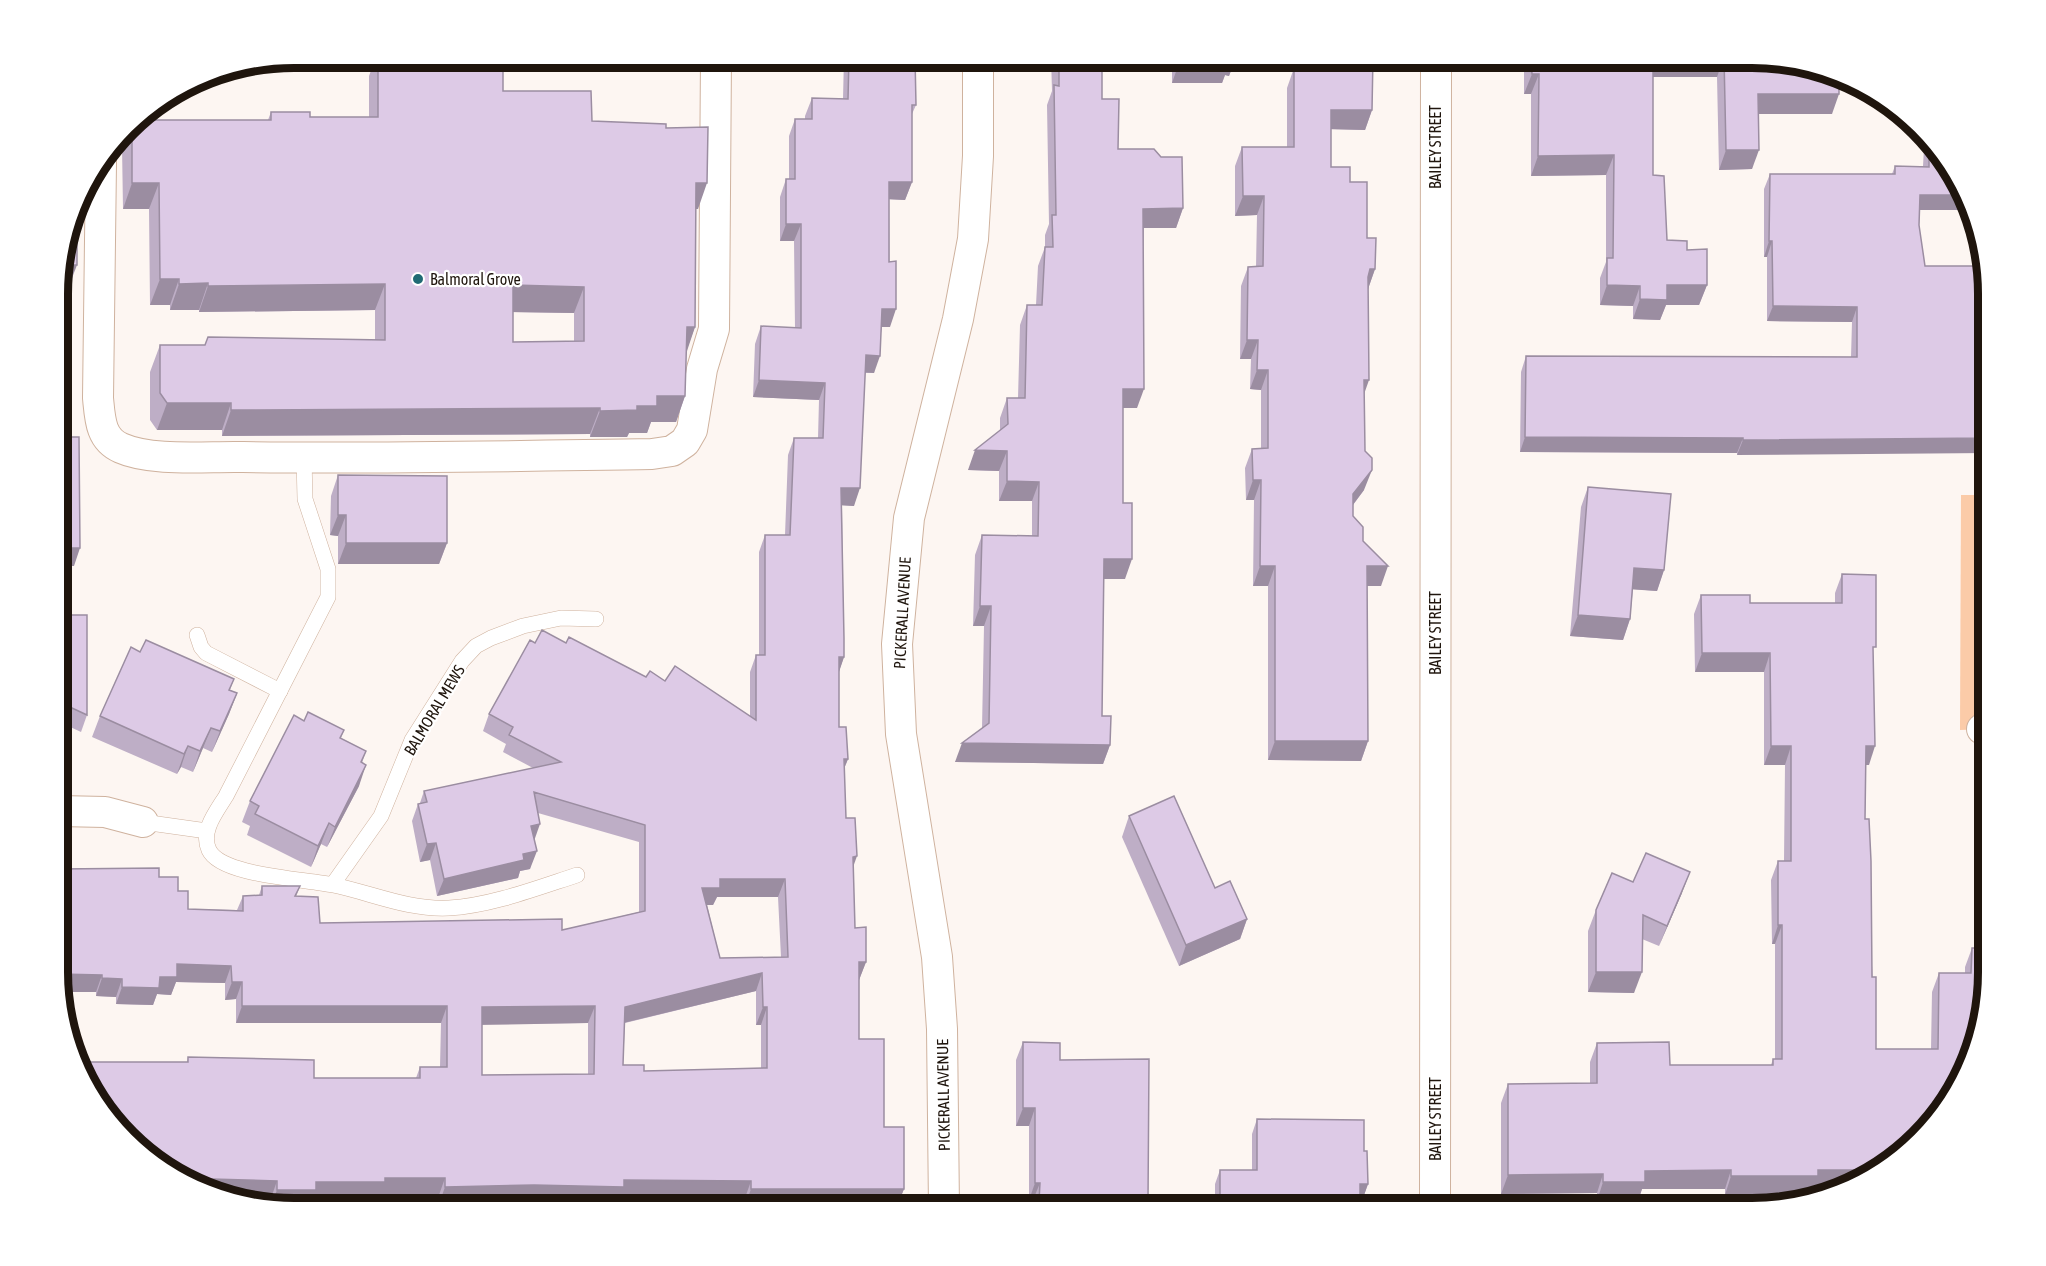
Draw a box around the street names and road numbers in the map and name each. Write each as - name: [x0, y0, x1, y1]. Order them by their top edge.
- street label: BAILEY STREET: [1426, 105, 1444, 189]
- street label: PICKERALL AVENUE: [890, 556, 914, 669]
- street label: BAILEY STREET: [1426, 591, 1444, 675]
- street label: BALMORAL MEWS: [400, 662, 468, 758]
- street label: PICKERALL AVENUE: [933, 1039, 953, 1151]
- street label: BAILEY STREET: [1426, 1077, 1444, 1161]

